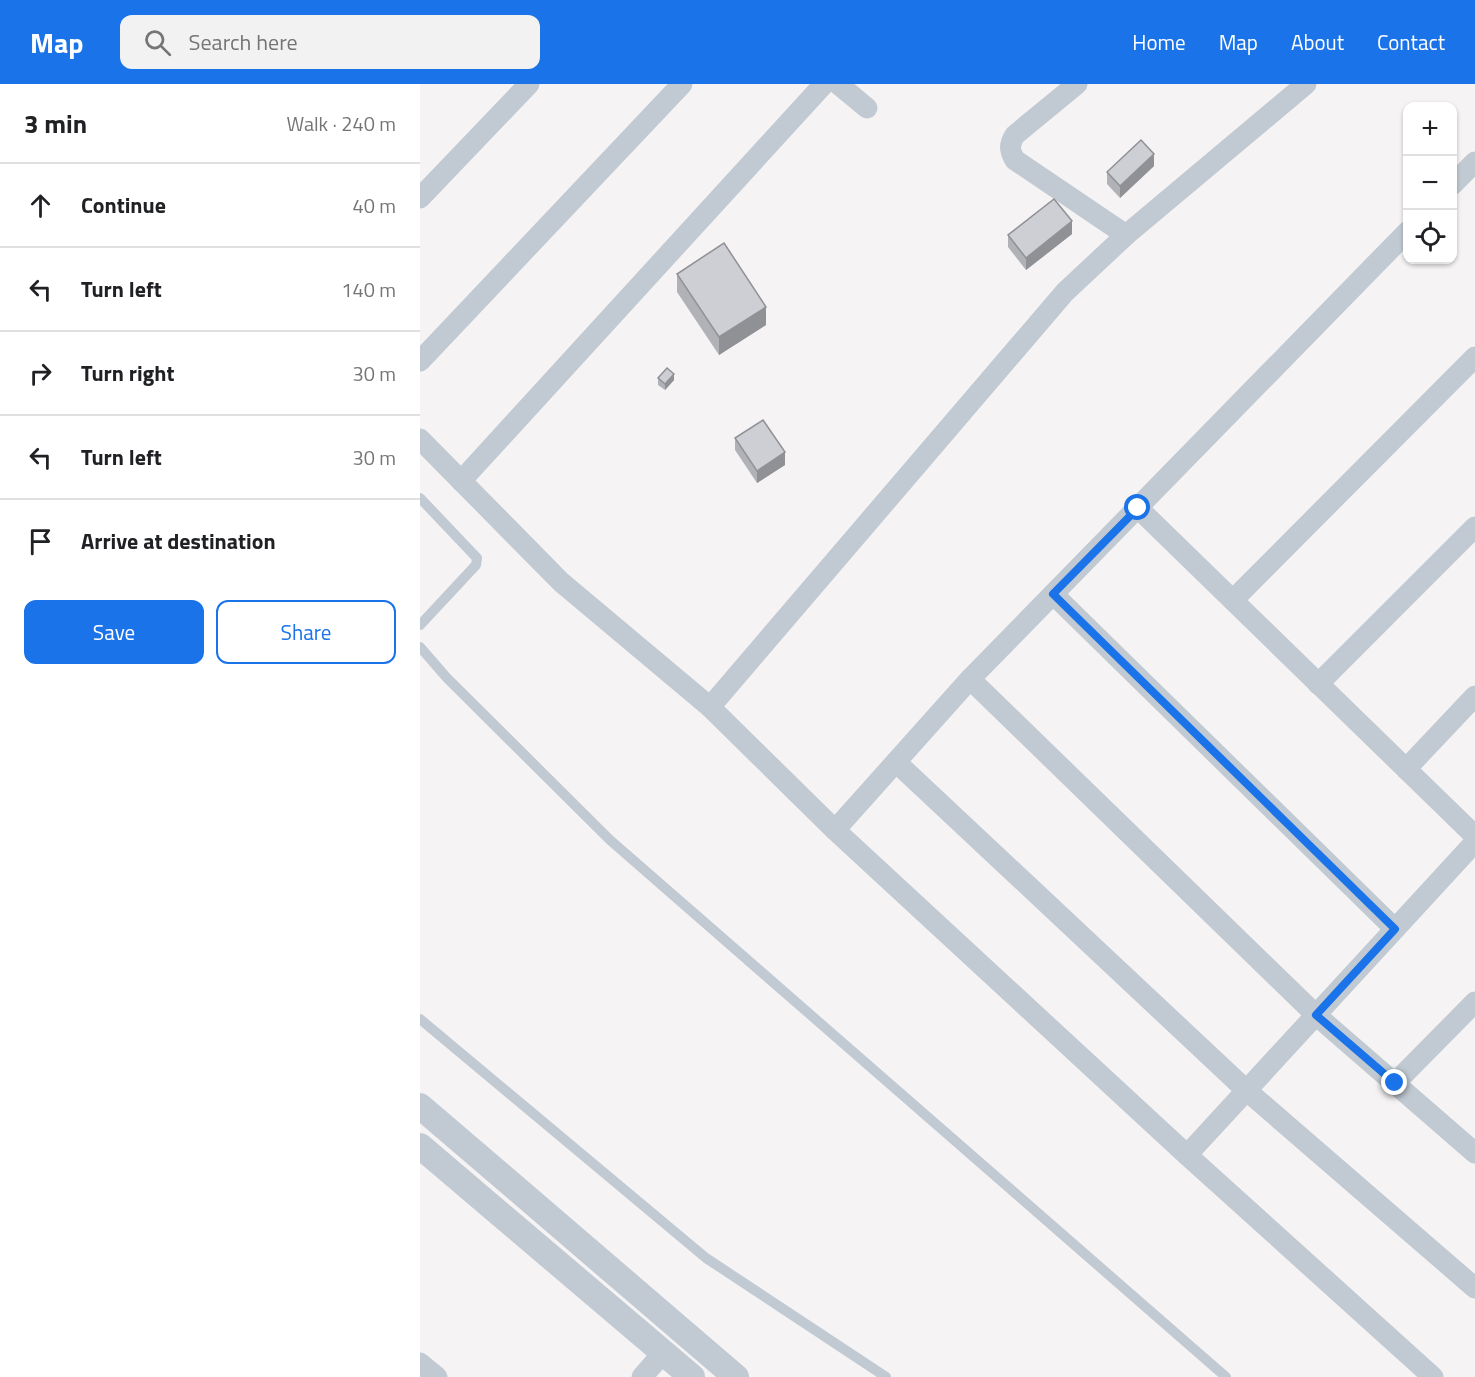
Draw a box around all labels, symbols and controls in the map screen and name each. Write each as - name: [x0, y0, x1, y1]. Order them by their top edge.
- search box: [120, 15, 540, 69]
- text: Map: [30, 21, 84, 64]
- text: Search here: [189, 25, 298, 59]
- icon: search: [141, 26, 174, 59]
- text: Home: [1132, 26, 1186, 58]
- text: Map: [1219, 26, 1258, 58]
- text: About: [1291, 26, 1344, 58]
- text: Contact: [1377, 26, 1445, 58]
- map controls: [1403, 102, 1457, 264]
- button: +: [1403, 102, 1457, 156]
- text: 3 min: [24, 104, 87, 143]
- text: Walk · 240 m: [287, 108, 396, 139]
- button: −: [1403, 156, 1457, 210]
- text: Continue: [81, 188, 166, 222]
- icon: ahead: [24, 189, 57, 222]
- text: 40 m: [352, 190, 396, 221]
- button: locate: [1403, 210, 1457, 264]
- text: Turn left: [81, 272, 162, 306]
- icon: left: [24, 273, 57, 306]
- text: 140 m: [341, 274, 396, 305]
- text: Turn right: [81, 356, 175, 390]
- icon: right: [24, 357, 57, 390]
- text: 30 m: [352, 358, 396, 389]
- text: Turn left: [81, 440, 162, 474]
- icon: left: [24, 441, 57, 474]
- text: 30 m: [352, 442, 396, 473]
- route start: [1124, 494, 1150, 520]
- text: Arrive at destination: [81, 524, 276, 558]
- icon: arrive: [24, 525, 57, 558]
- button: Save: [24, 600, 204, 664]
- button: Share: [216, 600, 396, 664]
- route end: [1381, 1069, 1407, 1095]

